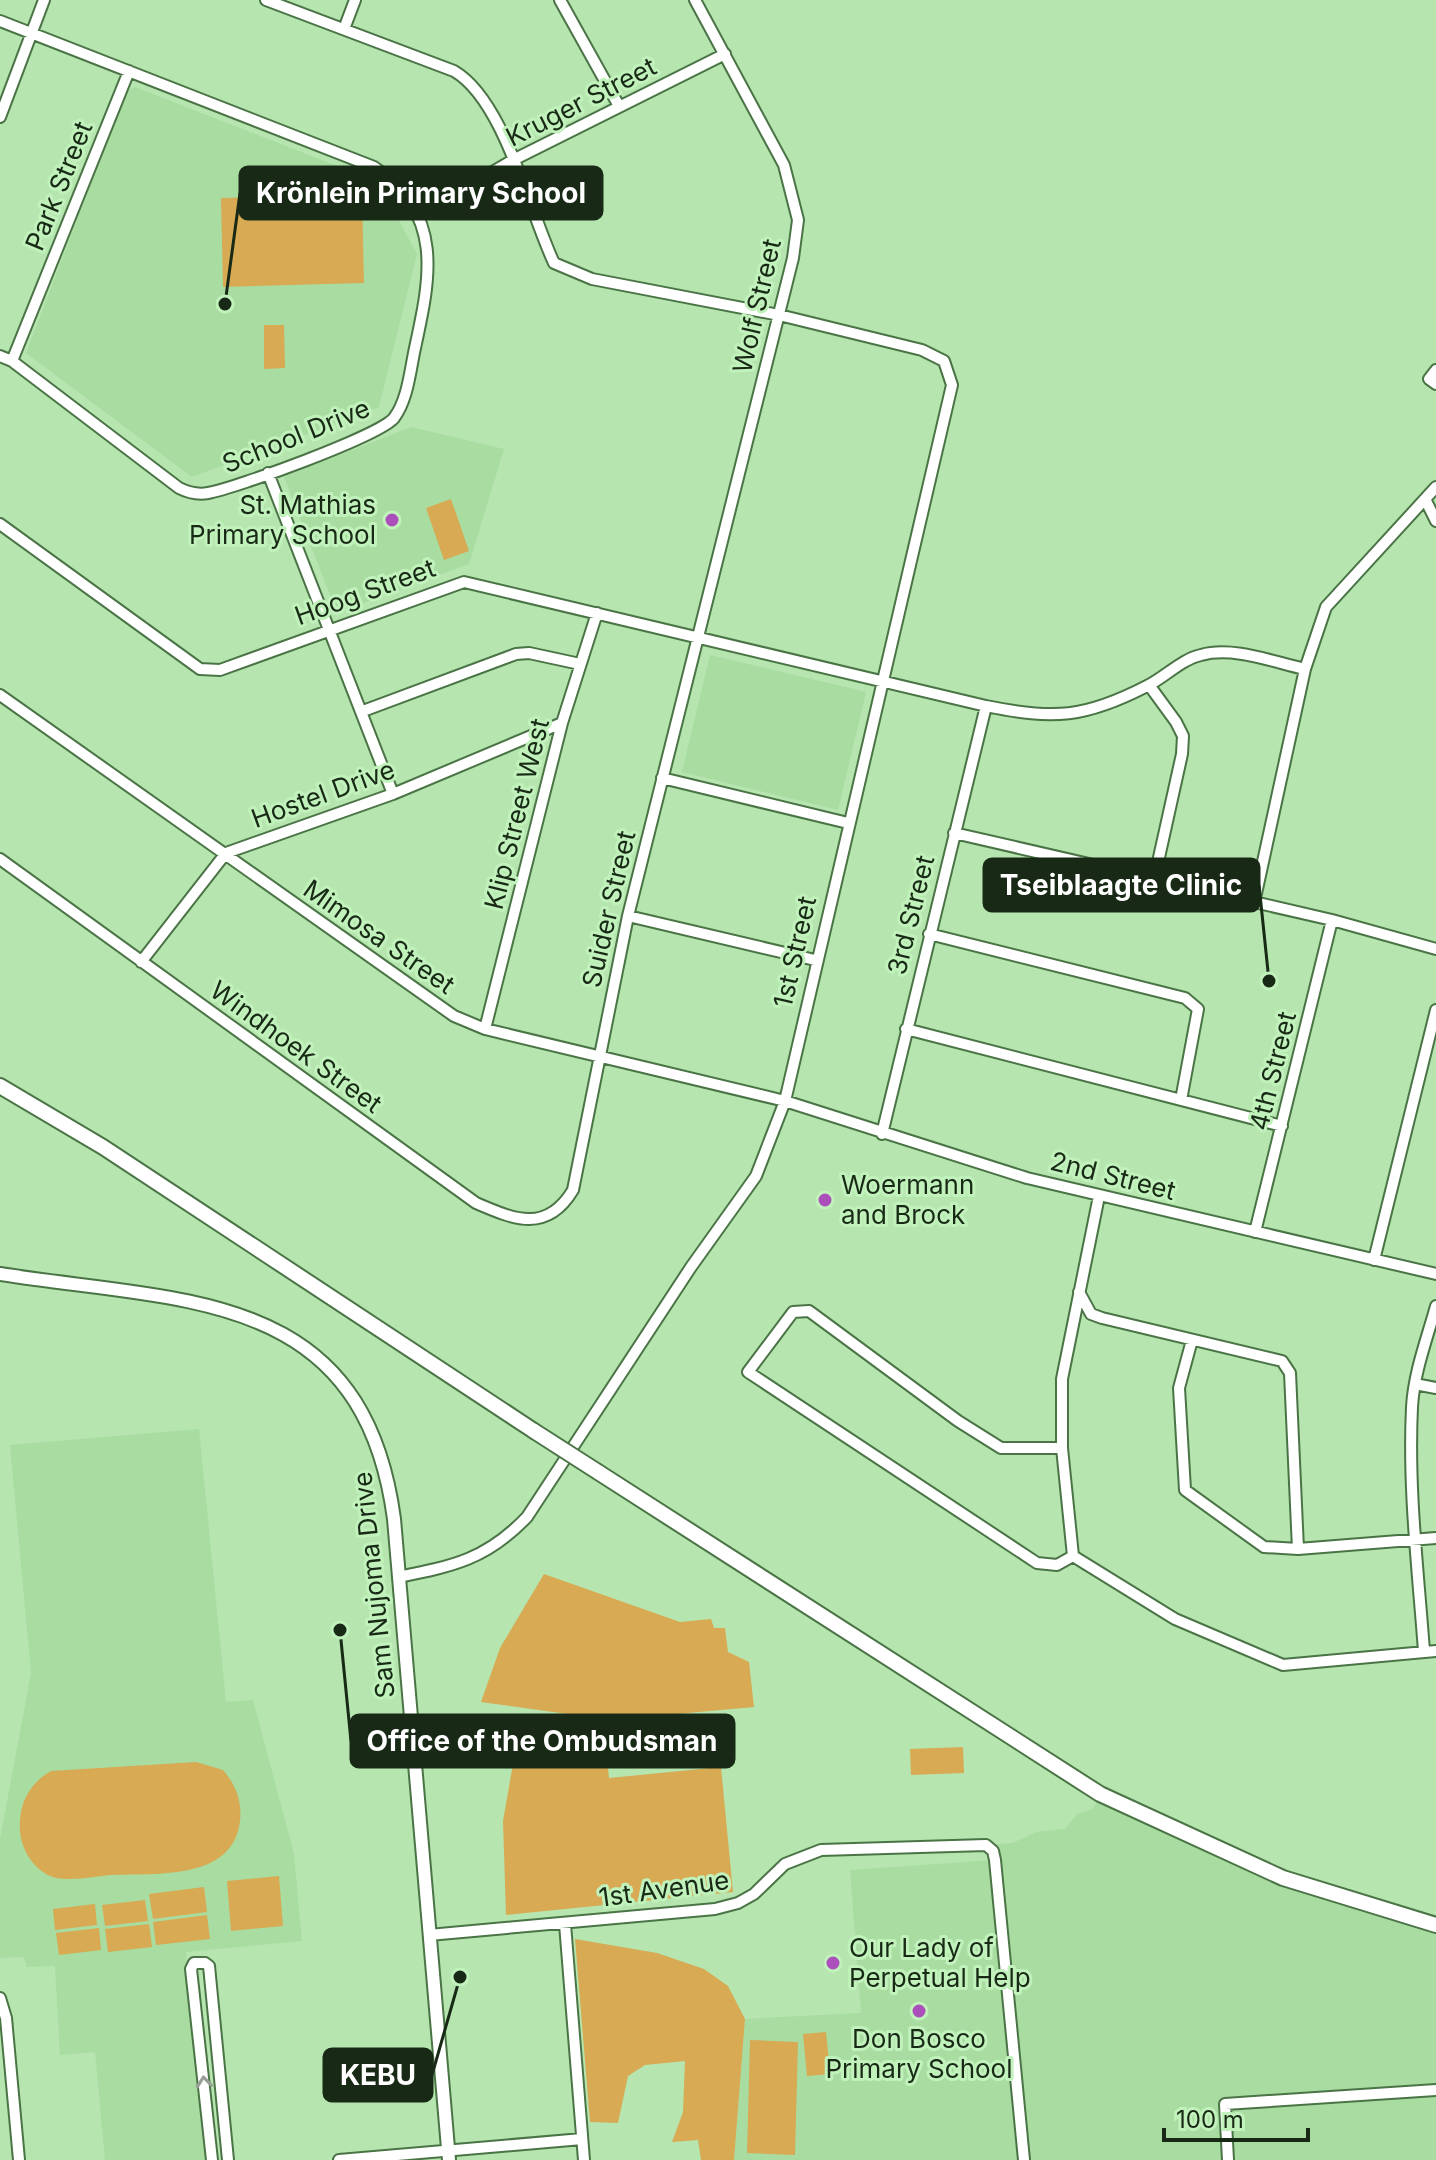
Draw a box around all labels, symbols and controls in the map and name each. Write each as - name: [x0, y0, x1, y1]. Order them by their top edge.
- street label: Kruger Street: [501, 50, 661, 153]
- street label: Park Street: [19, 117, 98, 255]
- callout: Krönlein Primary School: [240, 167, 602, 219]
- text: Krönlein Primary School: [256, 176, 586, 210]
- street label: Wolf Street: [726, 236, 787, 376]
- street label: School Drive: [218, 392, 374, 479]
- place label: St. Mathias Primary School: [189, 489, 376, 550]
- marker: St. Mathias Primary School: [383, 511, 401, 529]
- street label: Hoog Street: [290, 552, 439, 631]
- street label: Klip Street West: [478, 715, 555, 913]
- street label: Hostel Drive: [247, 753, 399, 834]
- street label: Suider Street: [575, 827, 642, 990]
- street label: 3rd Street: [881, 852, 940, 978]
- callout: Tseiblaagte Clinic: [984, 859, 1259, 911]
- text: Tseiblaagte Clinic: [1000, 868, 1242, 902]
- street label: Mimosa Street: [298, 873, 461, 1000]
- street label: 1st Street: [767, 893, 822, 1011]
- street label: Windhoek Street: [205, 974, 388, 1119]
- street label: 4th Street: [1243, 1008, 1302, 1134]
- street label: 2nd Street: [1047, 1145, 1179, 1206]
- place label: Woermann and Brock: [841, 1169, 974, 1230]
- marker: Woermann and Brock: [816, 1191, 834, 1209]
- street label: Sam Nujoma Drive: [346, 1470, 401, 1700]
- callout: Office of the Ombudsman: [351, 1715, 734, 1767]
- text: Office of the Ombudsman: [366, 1724, 718, 1758]
- street label: 1st Avenue: [597, 1864, 731, 1913]
- place label: Our Lady of Perpetual Help: [849, 1932, 1031, 1993]
- marker: Our Lady of Perpetual Help: [824, 1954, 842, 1972]
- marker: Don Bosco Primary School: [910, 2002, 928, 2020]
- place label: Don Bosco Primary School: [826, 2023, 1012, 2084]
- callout: KEBU: [324, 2049, 432, 2101]
- text: KEBU: [340, 2058, 416, 2092]
- one-way arrow: [195, 2076, 212, 2089]
- scale bar: [1164, 2092, 1308, 2142]
- text: 100 m: [1176, 2105, 1244, 2134]

